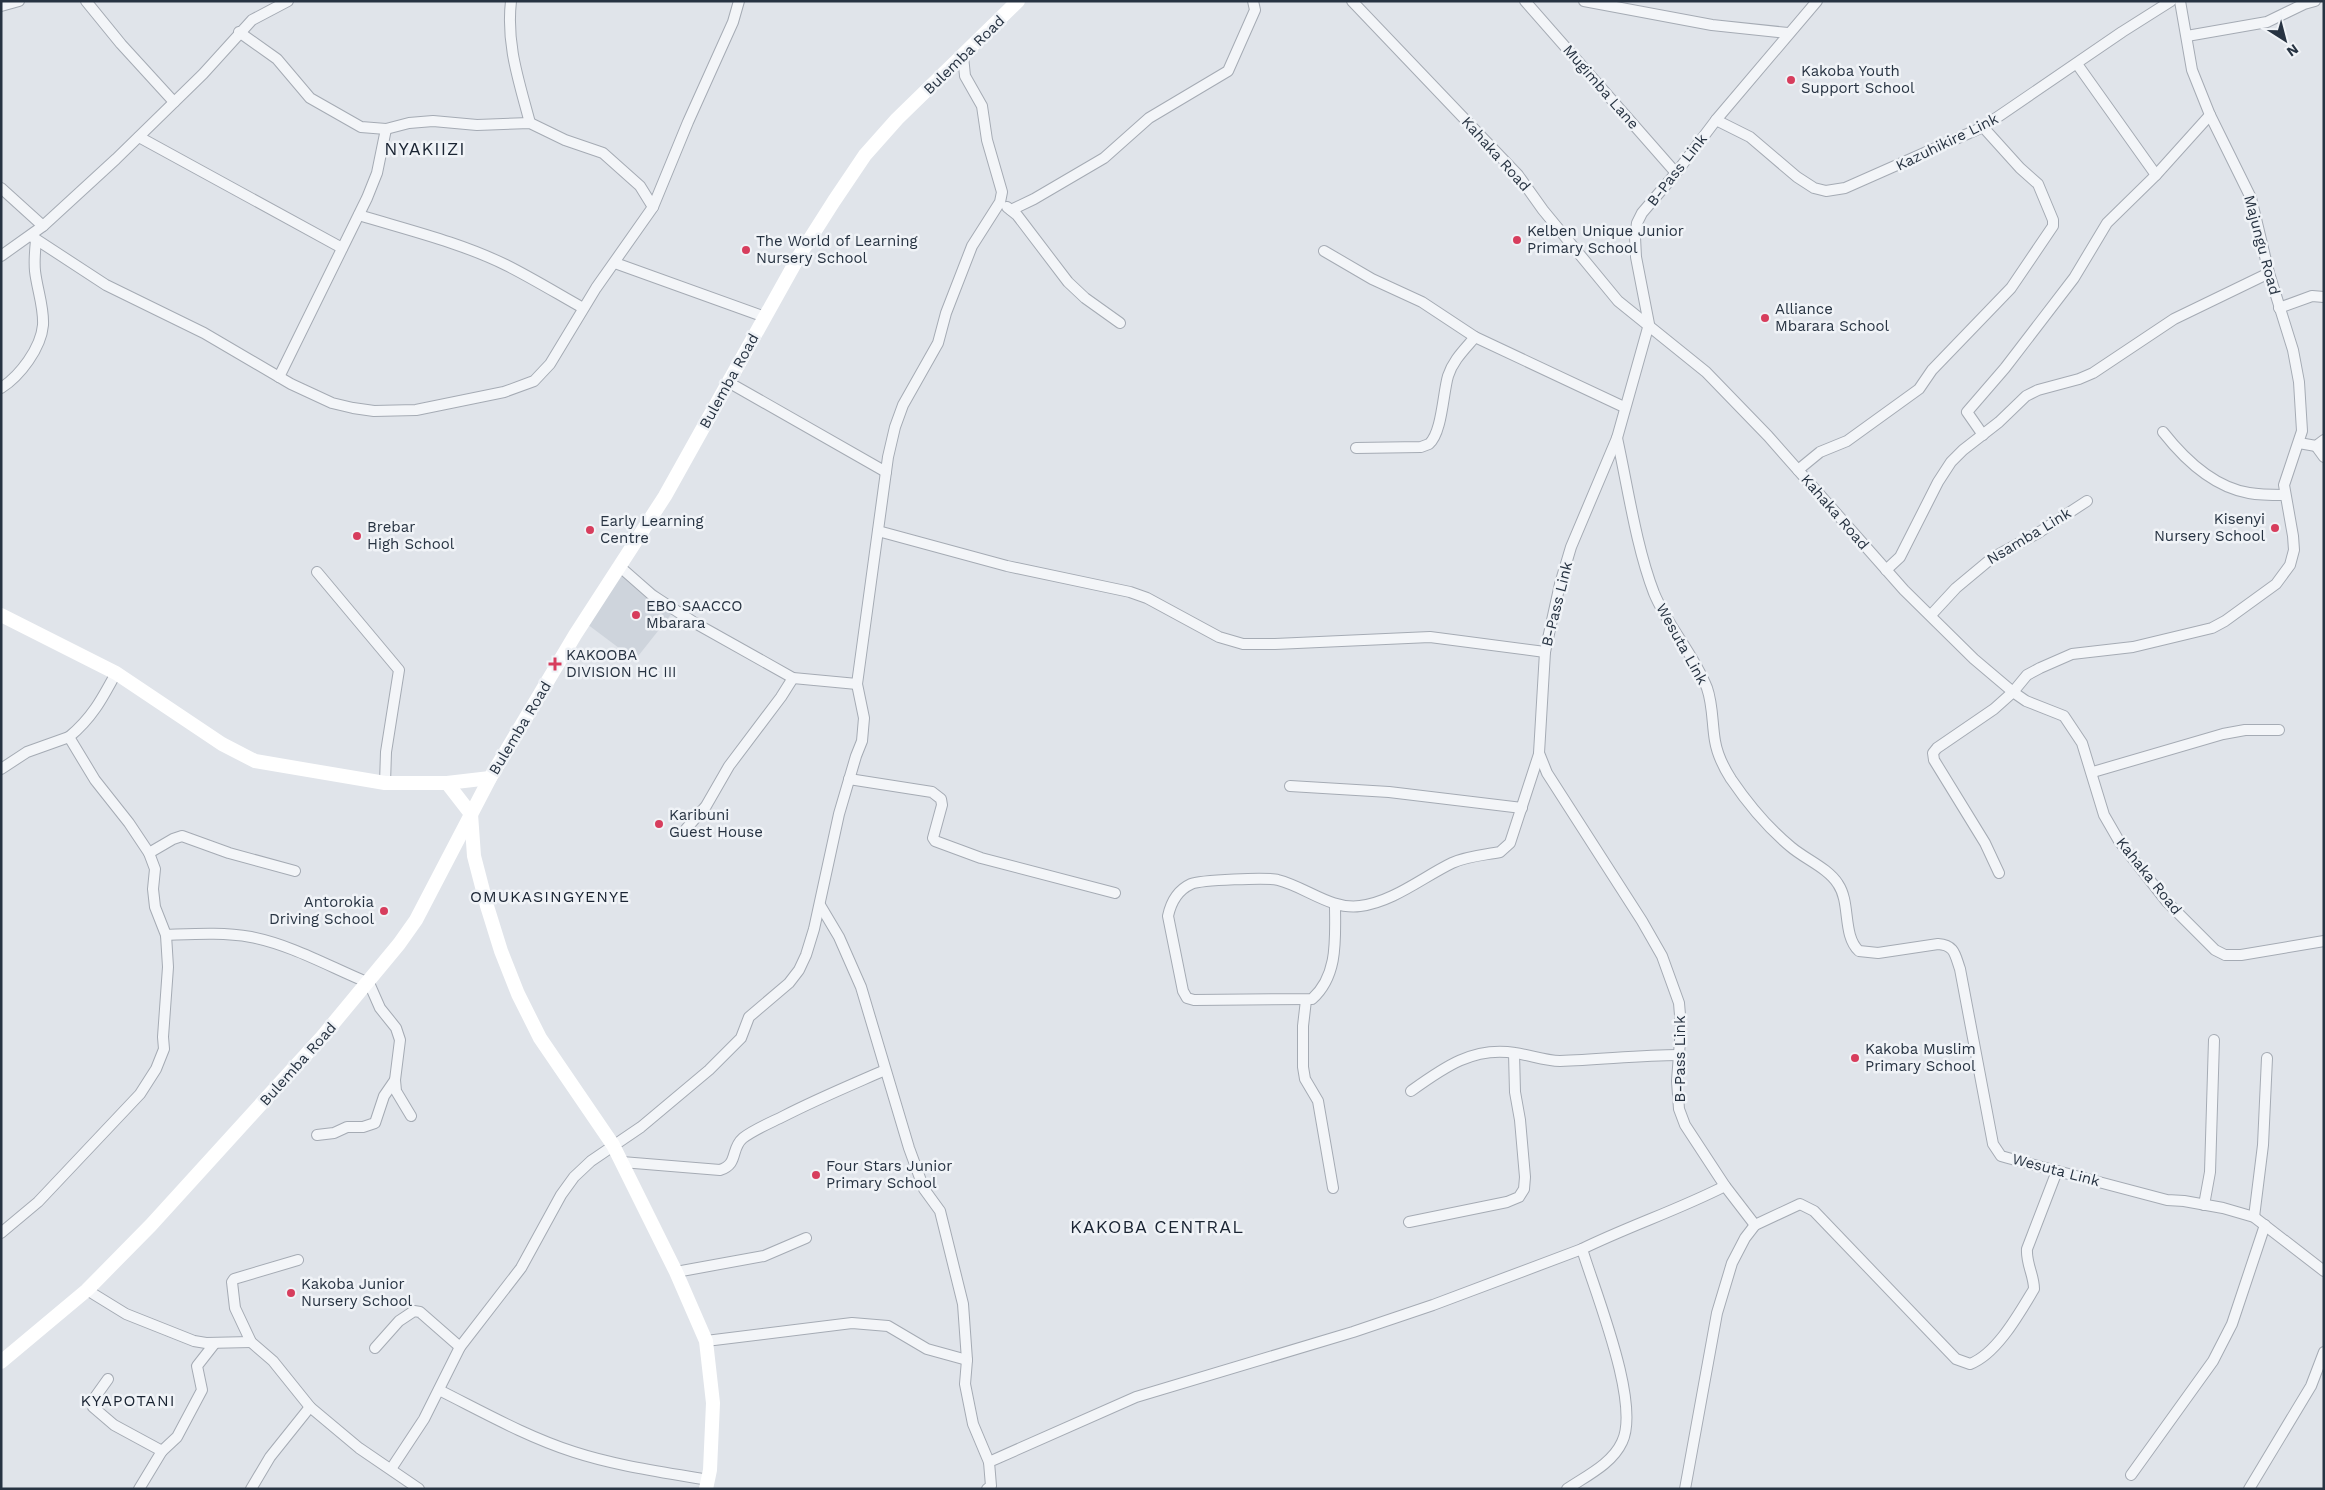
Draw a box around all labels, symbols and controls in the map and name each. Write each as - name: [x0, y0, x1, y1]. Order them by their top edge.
- street label: Bulemba Road: [920, 12, 1008, 98]
- north arrow: [2260, 15, 2310, 65]
- street label: Mugimba Lane: [1559, 41, 1643, 133]
- text: N: [2284, 41, 2302, 60]
- place label: Kakoba Youth Support School: [1801, 62, 1915, 97]
- marker: Kakoba Youth Support School: [1785, 74, 1797, 86]
- street label: Kazuhikire Link: [1893, 109, 2002, 175]
- street label: Kahaka Road: [1458, 113, 1534, 195]
- street label: B-Pass Link: [1643, 130, 1711, 210]
- district label: NYAKIIZI: [384, 138, 466, 159]
- street label: Majungu Road: [2240, 193, 2284, 297]
- place label: Kelben Unique Junior Primary School: [1527, 222, 1684, 257]
- place label: The World of Learning Nursery School: [756, 232, 917, 267]
- marker: Kelben Unique Junior Primary School: [1511, 234, 1523, 246]
- marker: The World of Learning Nursery School: [740, 244, 752, 256]
- place label: Alliance Mbarara School: [1775, 300, 1890, 335]
- marker: Alliance Mbarara School: [1759, 312, 1771, 324]
- street label: Bulemba Road: [695, 330, 763, 432]
- street label: Kahaka Road: [1797, 471, 1873, 553]
- street label: Nsamba Link: [1984, 504, 2075, 568]
- place label: Kisenyi Nursery School: [2154, 510, 2265, 545]
- place label: Early Learning Centre: [600, 512, 703, 547]
- place label: Brebar High School: [367, 518, 455, 553]
- marker: Kisenyi Nursery School: [2269, 522, 2281, 534]
- marker: Early Learning Centre: [584, 524, 596, 536]
- marker: Brebar High School: [351, 530, 363, 542]
- street label: B-Pass Link: [1538, 559, 1576, 648]
- place label: EBO SAACCO Mbarara: [646, 597, 742, 632]
- street label: Wesuta Link: [1652, 600, 1712, 688]
- marker: EBO SAACCO Mbarara: [630, 609, 642, 621]
- place label: KAKOOBA DIVISION HC III: [566, 646, 677, 681]
- marker: KAKOOBA DIVISION HC III: [548, 657, 562, 671]
- street label: Bulemba Road: [485, 678, 555, 778]
- place label: Karibuni Guest House: [669, 806, 763, 841]
- marker: Karibuni Guest House: [653, 818, 665, 830]
- street label: Kahaka Road: [2112, 834, 2186, 918]
- district label: OMUKASINGYENYE: [470, 887, 630, 906]
- place label: Antorokia Driving School: [269, 893, 375, 928]
- marker: Antorokia Driving School: [378, 905, 390, 917]
- street label: B-Pass Link: [1671, 1015, 1689, 1102]
- street label: Bulemba Road: [256, 1019, 340, 1109]
- place label: Kakoba Muslim Primary School: [1865, 1040, 1976, 1075]
- marker: Kakoba Muslim Primary School: [1849, 1052, 1861, 1064]
- street label: Wesuta Link: [2010, 1150, 2102, 1190]
- place label: Four Stars Junior Primary School: [826, 1157, 952, 1192]
- marker: Four Stars Junior Primary School: [810, 1169, 822, 1181]
- district label: KAKOBA CENTRAL: [1070, 1216, 1244, 1237]
- place label: Kakoba Junior Nursery School: [301, 1275, 412, 1310]
- marker: Kakoba Junior Nursery School: [285, 1287, 297, 1299]
- district label: KYAPOTANI: [81, 1391, 175, 1410]

